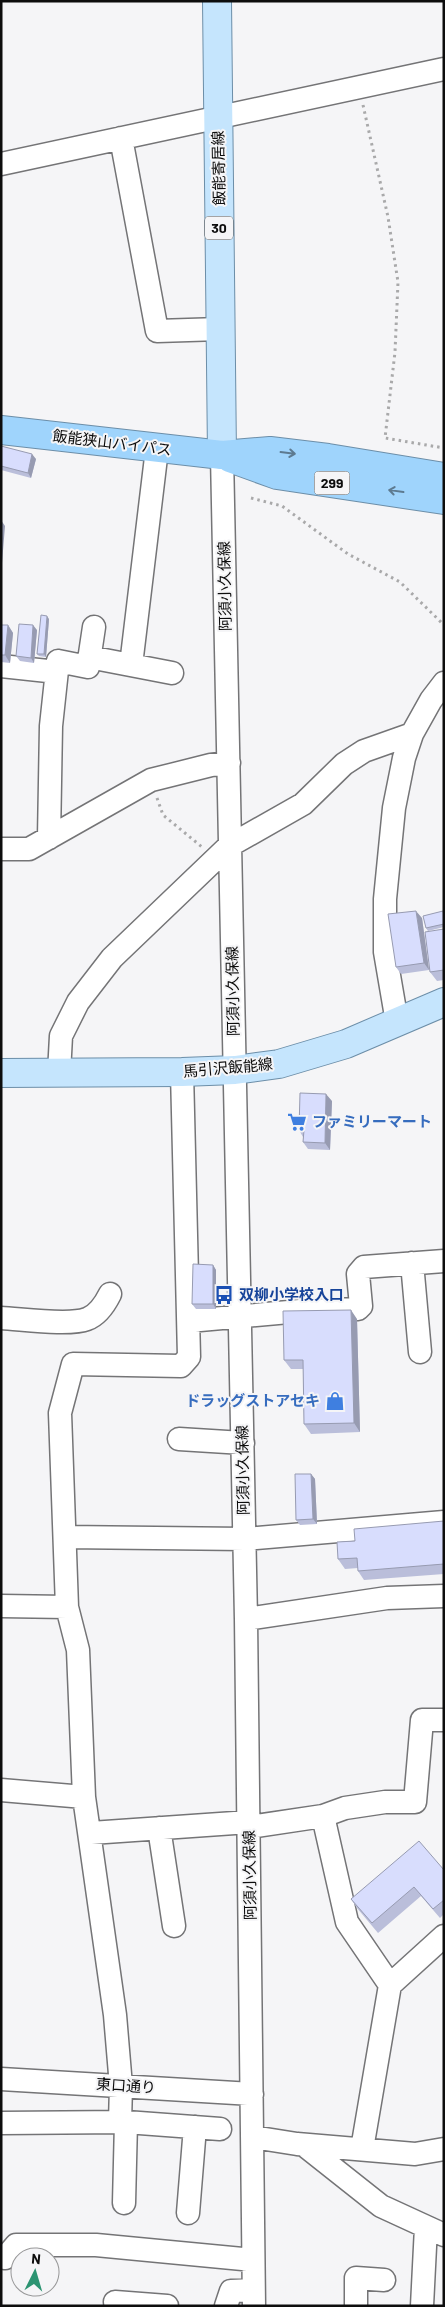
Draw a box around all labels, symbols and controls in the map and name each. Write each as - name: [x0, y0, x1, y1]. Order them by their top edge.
- street label: 飯能寄居線: [208, 130, 228, 206]
- road number: 30: [205, 217, 233, 240]
- street label: 飯能狭山バイパス: [52, 426, 173, 458]
- one-way arrow: [280, 448, 296, 458]
- road number: 299: [314, 472, 350, 494]
- one-way arrow: [388, 486, 404, 496]
- street label: 阿須小久保線: [214, 541, 234, 631]
- street label: 阿須小久保線: [222, 946, 242, 1036]
- street label: 馬引沢飯能線: [182, 1054, 274, 1080]
- supermarket icon: ファミリーマート: [286, 1111, 308, 1133]
- place label: ファミリーマート: [312, 1112, 432, 1130]
- bus stop icon: 双柳小学校入口: [213, 1284, 235, 1306]
- place label: 双柳小学校入口: [239, 1285, 344, 1303]
- shop icon: ドラッグストアセキ: [324, 1390, 346, 1412]
- place label: ドラッグストアセキ: [185, 1391, 320, 1409]
- street label: 阿須小久保線: [232, 1425, 252, 1515]
- street label: 阿須小久保線: [239, 1830, 259, 1920]
- street label: 東口通り: [96, 2074, 157, 2096]
- north arrow: [10, 2247, 60, 2297]
- text: N: [31, 2250, 42, 2267]

